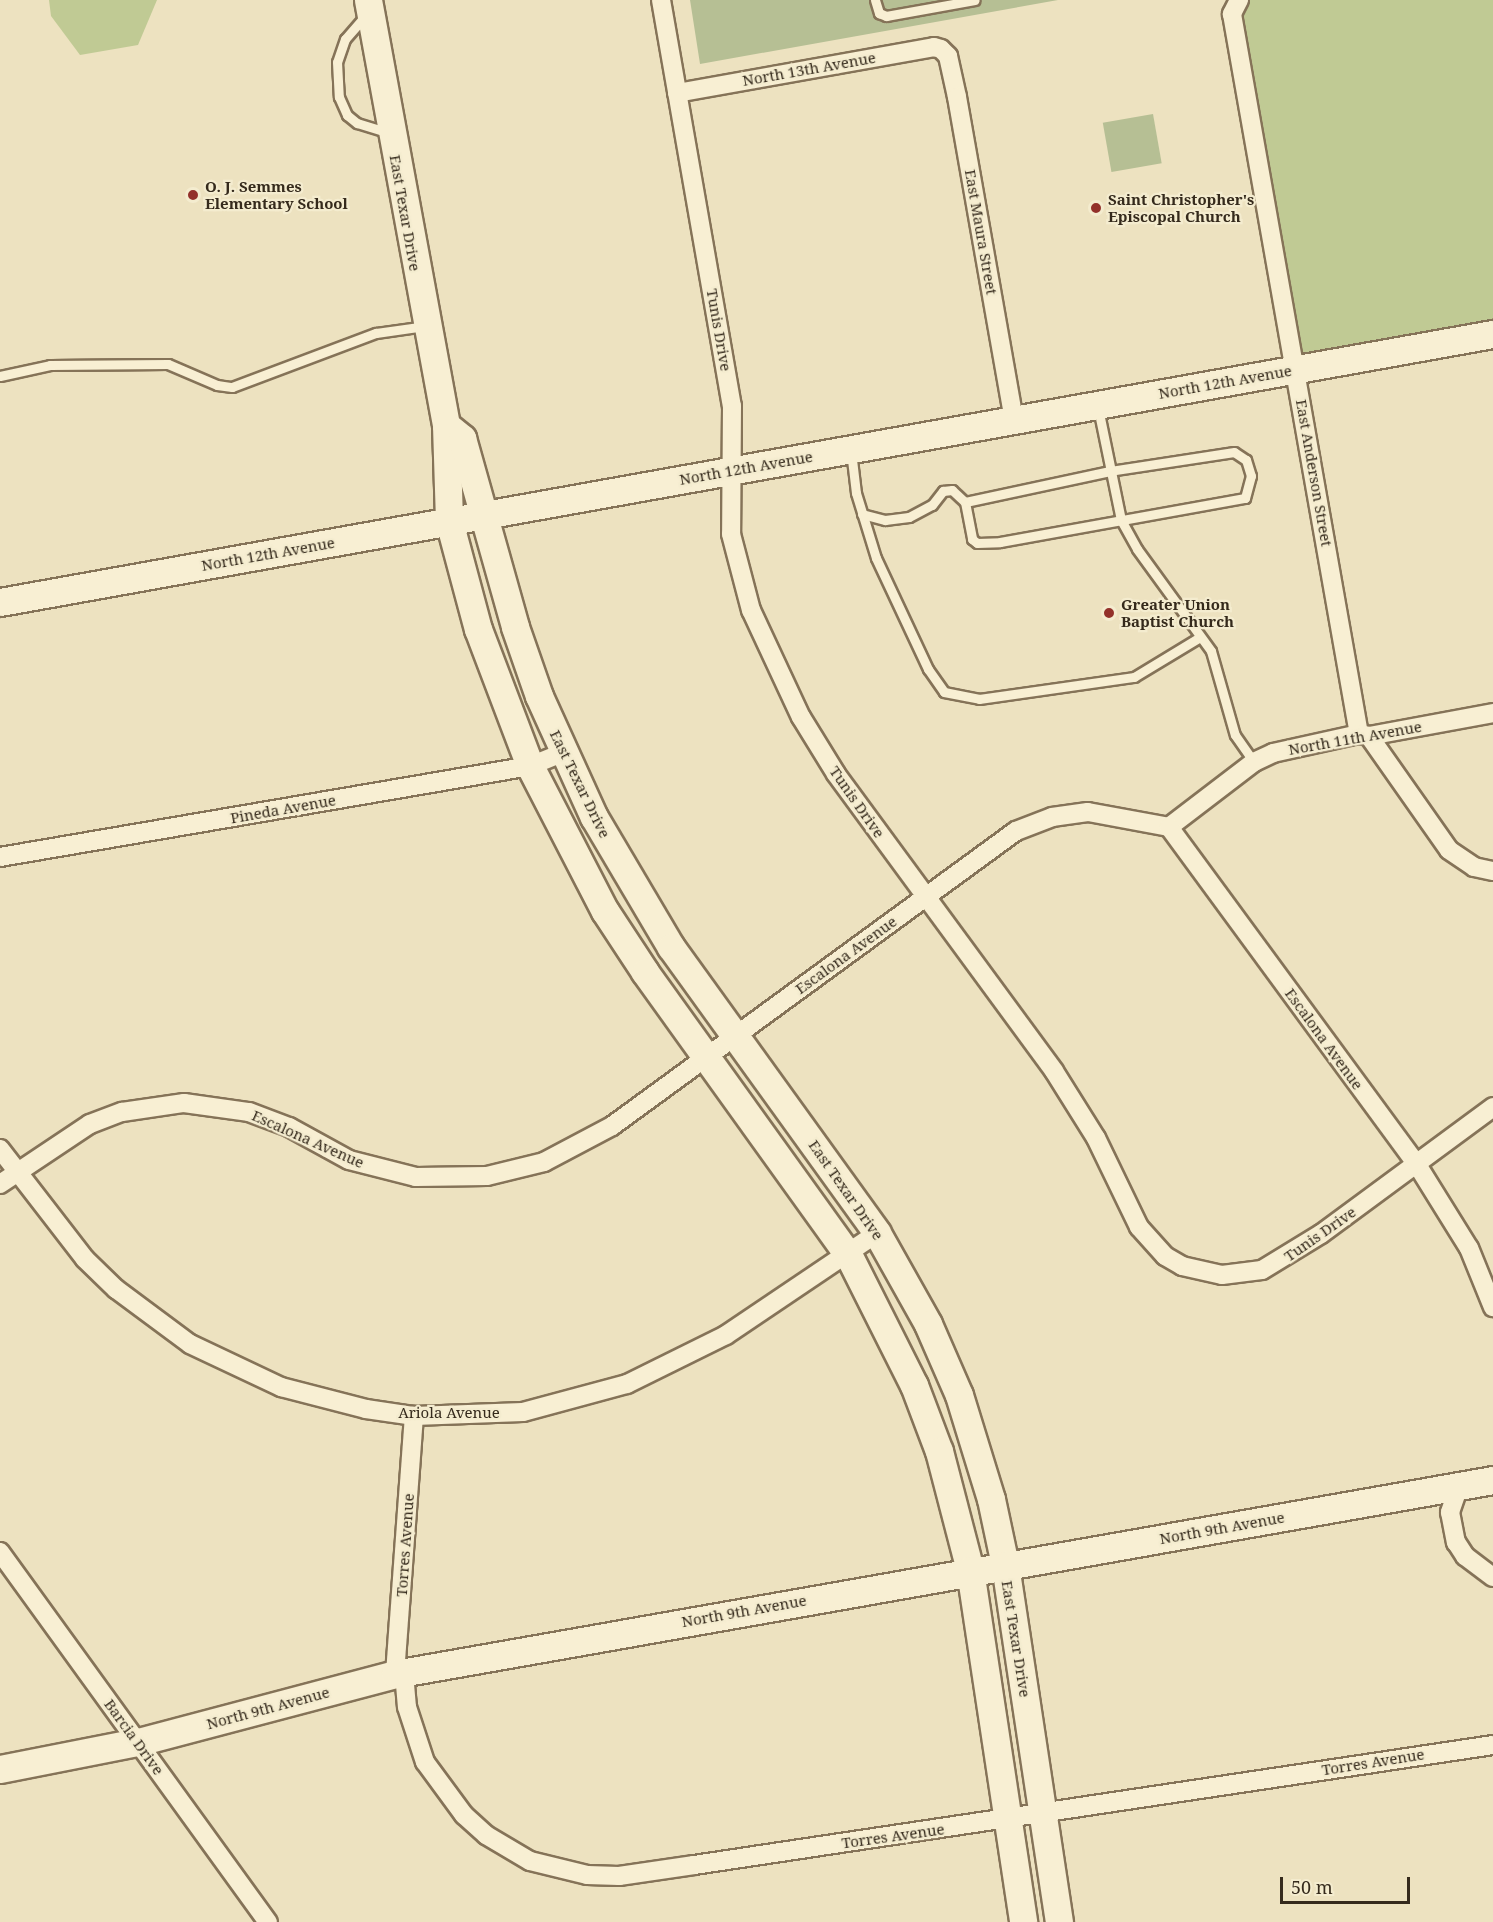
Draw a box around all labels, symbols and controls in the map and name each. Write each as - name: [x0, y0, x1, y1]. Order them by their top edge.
- street label: North 13th Avenue: [741, 48, 877, 90]
- street label: East Texar Drive: [386, 153, 424, 273]
- street label: East Maura Street: [961, 168, 1001, 296]
- place label: O. J. Semmes Elementary School: [205, 177, 348, 212]
- marker: O. J. Semmes Elementary School: [186, 188, 200, 202]
- place label: Saint Christopher's Episcopal Church: [1108, 190, 1254, 225]
- marker: Saint Christopher's Episcopal Church: [1089, 201, 1103, 215]
- street label: Tunis Drive: [703, 287, 735, 373]
- street label: North 12th Avenue: [1157, 361, 1293, 403]
- street label: East Anderson Street: [1292, 398, 1336, 548]
- street label: North 12th Avenue: [678, 447, 814, 489]
- street label: North 12th Avenue: [200, 533, 336, 575]
- place label: Greater Union Baptist Church: [1121, 595, 1234, 630]
- marker: Greater Union Baptist Church: [1102, 606, 1116, 620]
- street label: North 11th Avenue: [1287, 717, 1423, 759]
- street label: East Texar Drive: [546, 727, 614, 841]
- street label: Tunis Drive: [826, 763, 888, 841]
- street label: Pineda Avenue: [229, 791, 337, 827]
- street label: Escalona Avenue: [792, 912, 900, 998]
- street label: Escalona Avenue: [1281, 985, 1367, 1093]
- street label: Escalona Avenue: [249, 1106, 367, 1172]
- street label: East Texar Drive: [805, 1137, 887, 1243]
- street label: Tunis Drive: [1281, 1203, 1359, 1265]
- street label: Ariola Avenue: [398, 1404, 500, 1422]
- street label: Torres Avenue: [392, 1493, 418, 1597]
- street label: North 9th Avenue: [1158, 1508, 1286, 1548]
- street label: East Texar Drive: [998, 1579, 1034, 1699]
- street label: North 9th Avenue: [680, 1591, 808, 1631]
- street label: North 9th Avenue: [205, 1683, 331, 1733]
- street label: Barcia Drive: [100, 1696, 168, 1778]
- street label: Torres Avenue: [1320, 1745, 1426, 1779]
- street label: Torres Avenue: [840, 1820, 946, 1852]
- scale bar: [1283, 1865, 1414, 1903]
- text: 50 m: [1291, 1875, 1333, 1899]

